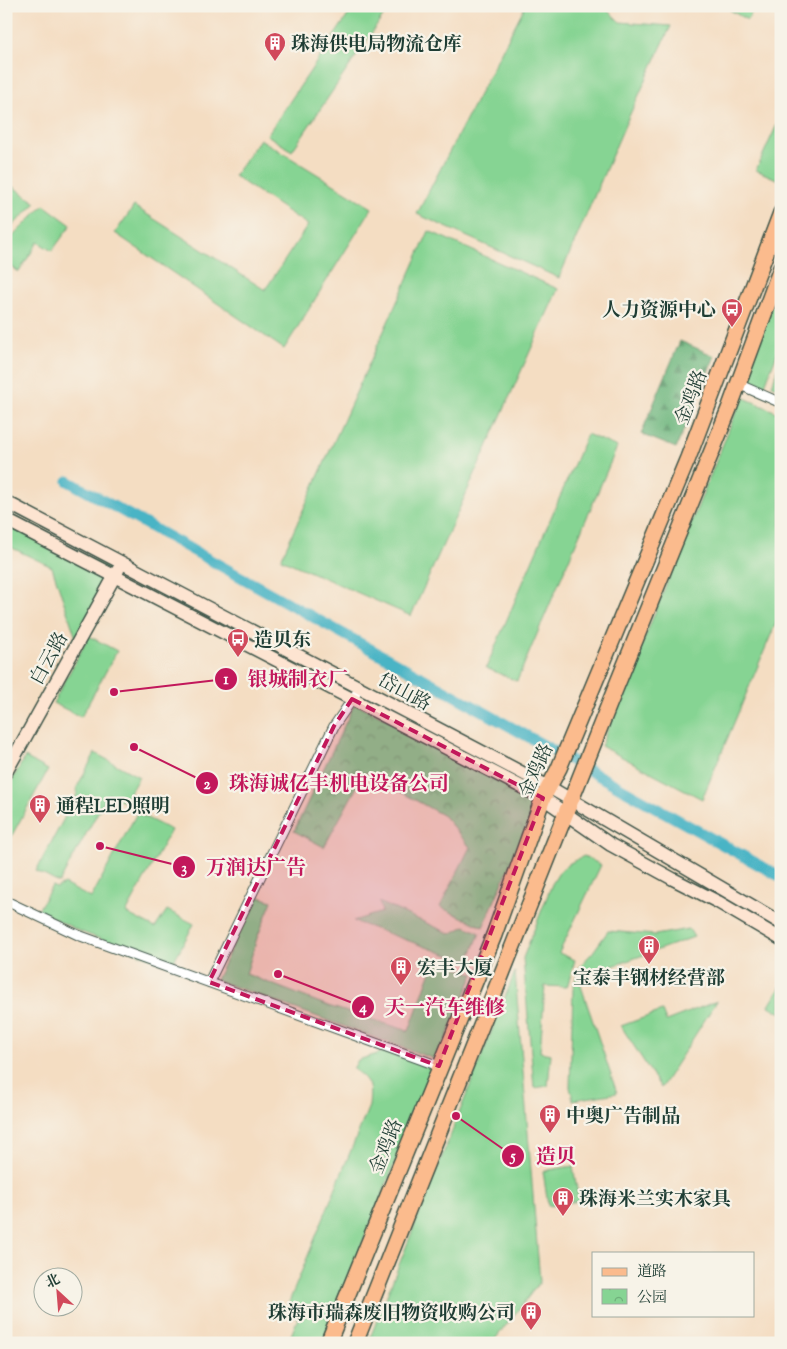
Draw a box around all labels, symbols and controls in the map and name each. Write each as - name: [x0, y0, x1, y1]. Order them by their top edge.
- building icon: 珠海供电局物流仓库: [263, 31, 287, 62]
- place label: 珠海供电局物流仓库: [291, 32, 462, 59]
- bus stop icon: 人力资源中心: [720, 297, 744, 328]
- place label: 人力资源中心: [602, 298, 716, 325]
- street label: 金鸡路: [670, 366, 715, 429]
- bus stop icon: 造贝东: [226, 627, 250, 658]
- street label: 白云路: [25, 628, 76, 691]
- place label: 造贝东: [254, 628, 311, 655]
- callout: 银城制衣厂: [213, 662, 358, 697]
- text: 银城制衣厂: [248, 667, 348, 696]
- street label: 岱山路: [372, 668, 435, 719]
- text: 1: [223, 670, 229, 691]
- street label: 金鸡路: [513, 739, 561, 803]
- callout: 珠海诚亿丰机电设备公司: [194, 766, 459, 801]
- text: 珠海诚亿丰机电设备公司: [229, 771, 449, 800]
- text: 2: [203, 775, 211, 796]
- building icon: 通程LED照明: [28, 793, 52, 824]
- place label: 通程LED照明: [56, 794, 170, 821]
- callout: 万润达广告: [171, 850, 316, 885]
- text: 万润达广告: [206, 855, 306, 884]
- text: 3: [181, 859, 187, 880]
- building icon: 宝泰丰钢材经营部: [637, 934, 661, 965]
- building icon: 宏丰大厦: [389, 955, 413, 986]
- place label: 宏丰大厦: [417, 956, 493, 983]
- place label: 宝泰丰钢材经营部: [573, 966, 725, 993]
- callout: 天一汽车维修: [350, 989, 515, 1024]
- text: 天一汽车维修: [385, 995, 505, 1024]
- text: 4: [358, 998, 367, 1019]
- building icon: 中奥广告制品: [538, 1103, 562, 1134]
- place label: 中奥广告制品: [566, 1104, 680, 1131]
- street label: 金鸡路: [364, 1115, 411, 1178]
- callout: 造贝: [501, 1138, 586, 1173]
- text: 造贝: [536, 1144, 576, 1173]
- text: 5: [509, 1147, 516, 1168]
- building icon: 珠海米兰实木家具: [551, 1186, 575, 1217]
- place label: 珠海米兰实木家具: [579, 1187, 731, 1214]
- legend: [592, 1252, 754, 1316]
- text: 道路: [637, 1262, 667, 1283]
- north arrow: [32, 1266, 82, 1316]
- text: 北: [43, 1270, 64, 1294]
- text: 公园: [637, 1288, 667, 1309]
- building icon: 珠海市瑞森废旧物资收购公司: [519, 1300, 543, 1331]
- place label: 珠海市瑞森废旧物资收购公司: [268, 1301, 515, 1328]

